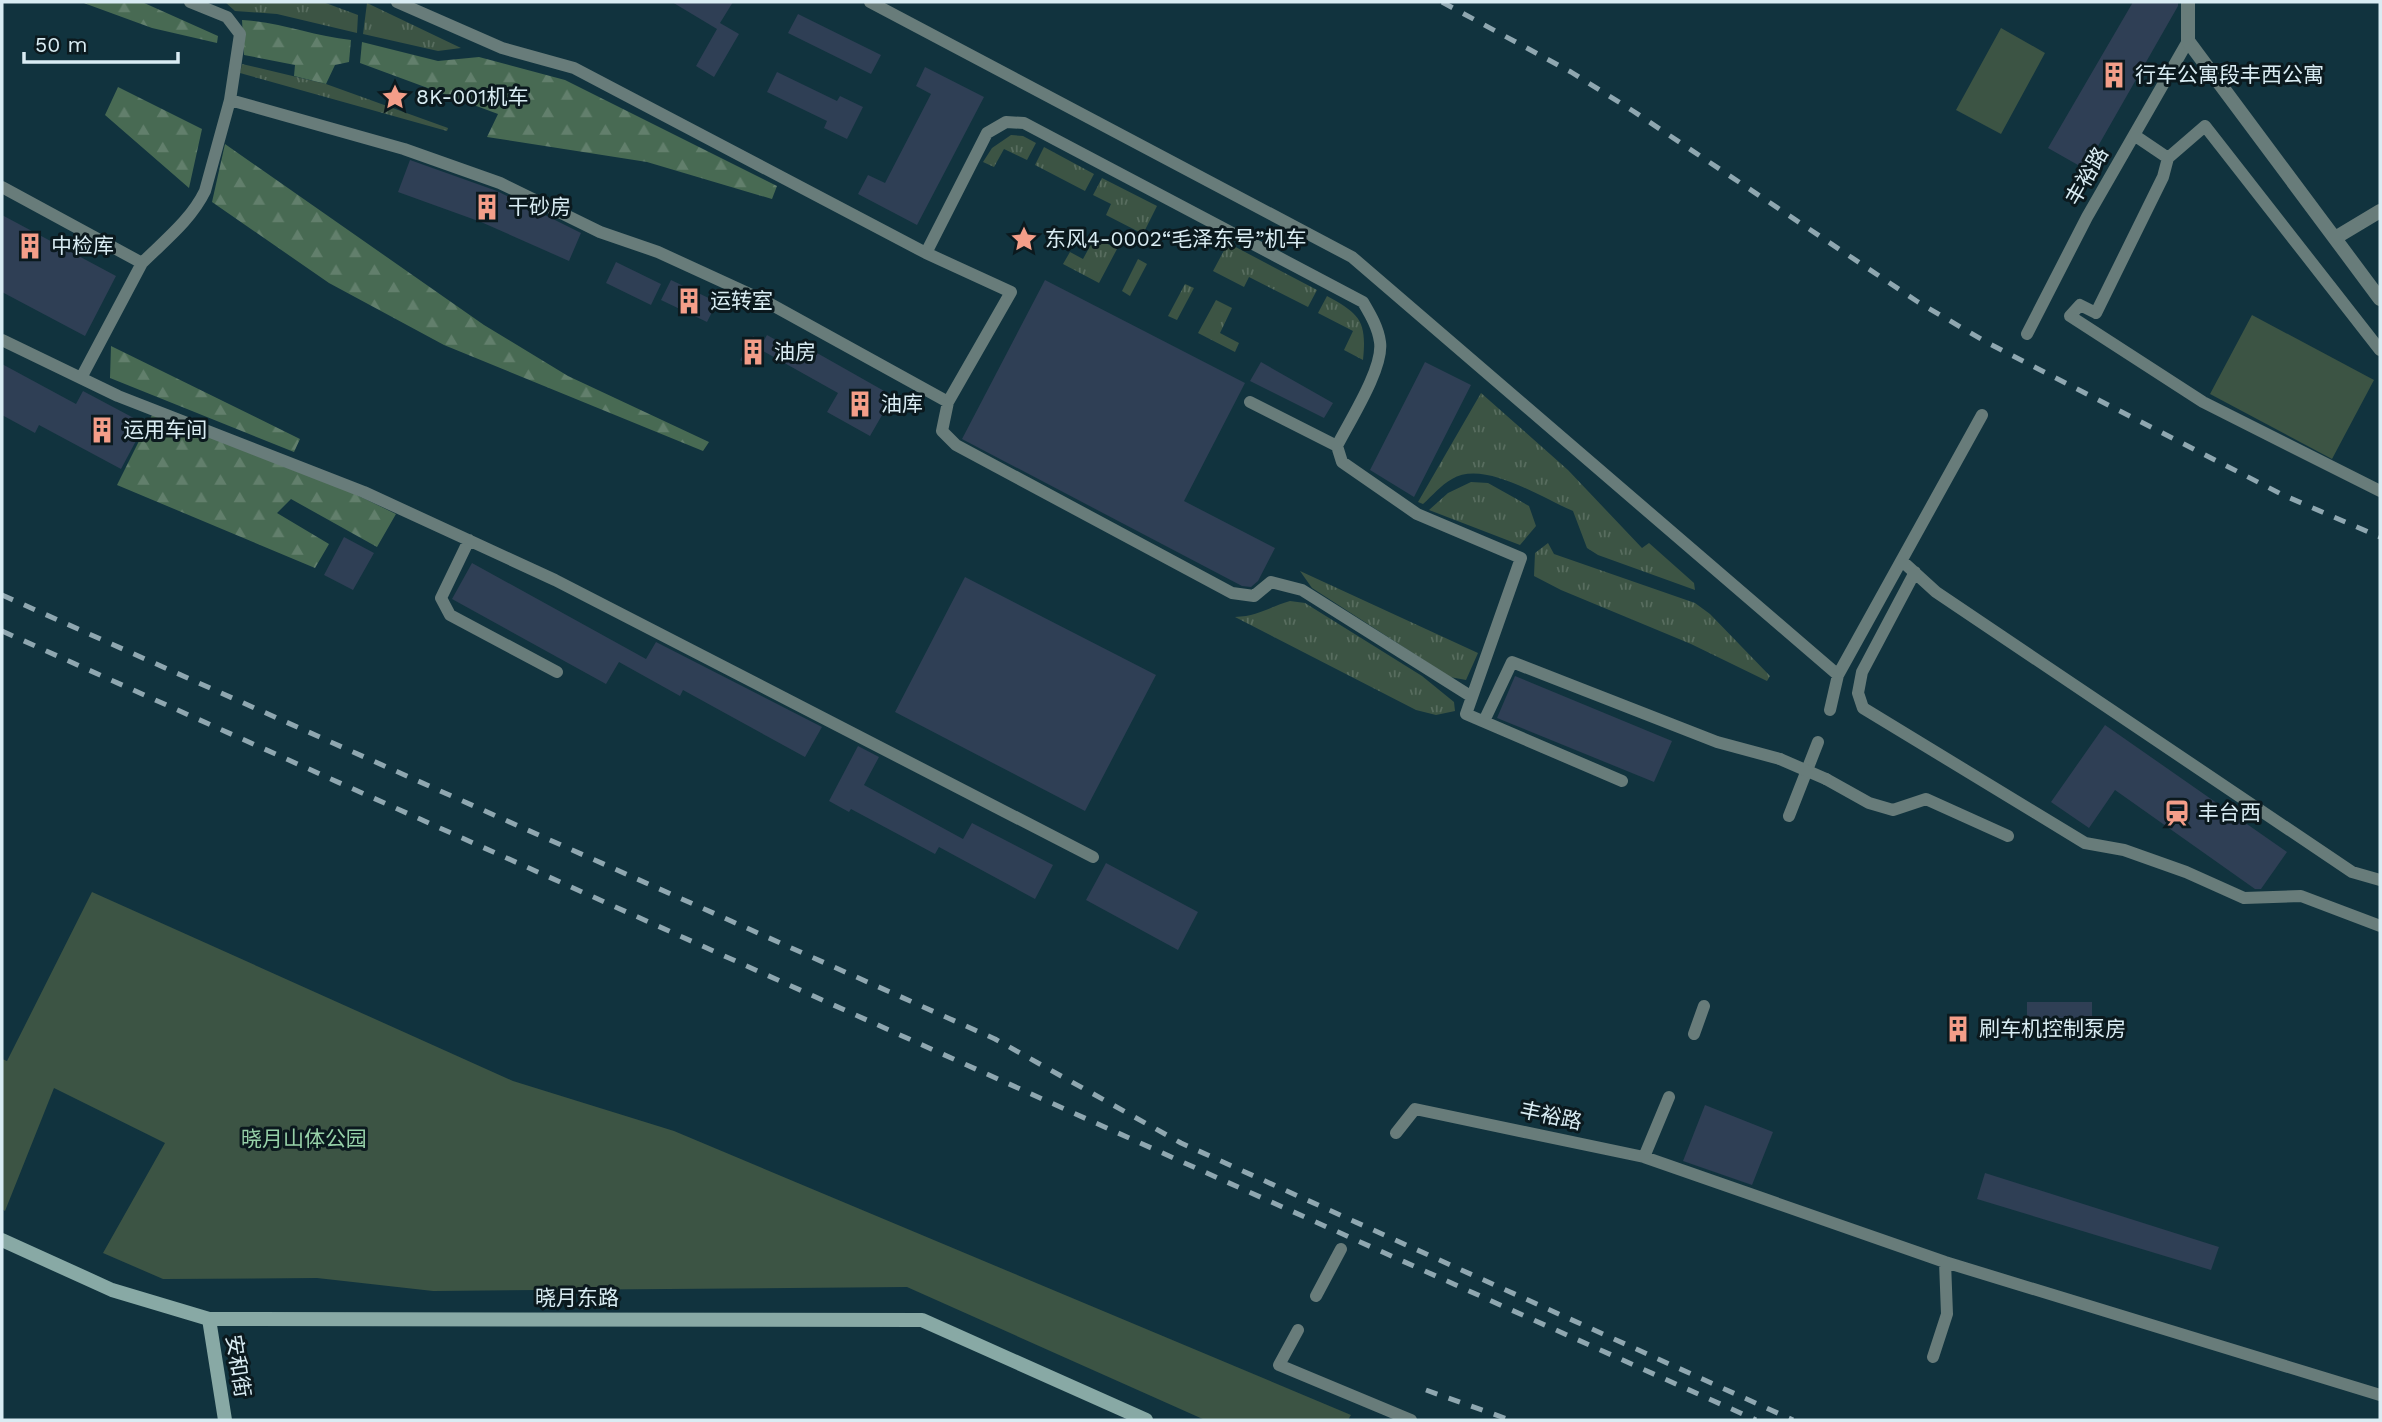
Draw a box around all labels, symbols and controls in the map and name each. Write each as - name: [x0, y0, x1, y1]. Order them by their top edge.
- scale bar: [24, 21, 178, 65]
- text: 50 m: [35, 32, 87, 57]
- building icon: 行车公寓段丰西公寓: [2099, 60, 2129, 90]
- place label: 行车公寓段丰西公寓: [2135, 62, 2324, 87]
- place icon: 8K-001机车: [380, 82, 410, 112]
- place label: 8K-001机车: [416, 84, 528, 109]
- street label: 丰裕路: [2060, 142, 2113, 209]
- building icon: 干砂房: [472, 192, 502, 222]
- place label: 干砂房: [508, 194, 571, 219]
- place icon: 东风4-0002“毛泽东号”机车: [1009, 224, 1039, 254]
- place label: 东风4-0002“毛泽东号”机车: [1045, 226, 1307, 251]
- building icon: 中检库: [15, 231, 45, 261]
- place label: 中检库: [51, 233, 114, 258]
- building icon: 运转室: [674, 286, 704, 316]
- place label: 运转室: [710, 288, 773, 313]
- building icon: 油房: [738, 337, 768, 367]
- place label: 油房: [774, 339, 816, 364]
- building icon: 油库: [845, 389, 875, 419]
- place label: 油库: [881, 391, 923, 416]
- building icon: 运用车间: [87, 415, 117, 445]
- place label: 运用车间: [123, 417, 207, 442]
- station icon: 丰台西: [2162, 798, 2192, 828]
- place label: 丰台西: [2198, 800, 2261, 825]
- building icon: 刷车机控制泵房: [1943, 1014, 1973, 1044]
- place label: 刷车机控制泵房: [1979, 1016, 2126, 1041]
- street label: 丰裕路: [1518, 1097, 1585, 1134]
- park label: 晓月山体公园: [241, 1126, 367, 1151]
- street label: 晓月东路: [535, 1285, 619, 1310]
- street label: 安和街: [221, 1333, 256, 1399]

